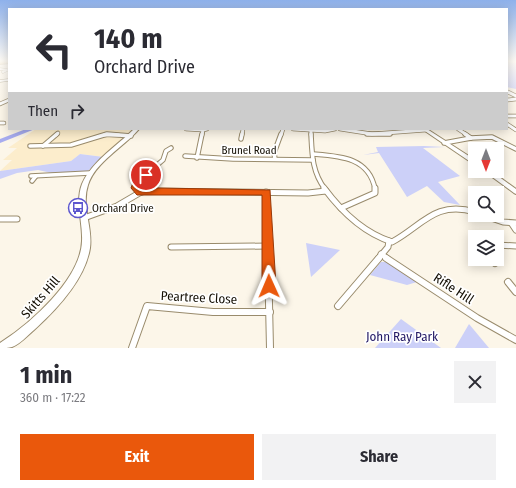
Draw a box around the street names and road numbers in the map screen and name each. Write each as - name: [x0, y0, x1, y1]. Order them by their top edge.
- street label: Brunel Road: [221, 144, 277, 157]
- street label: Rifle Hill: [431, 270, 477, 307]
- street label: Skitts Hill: [18, 273, 63, 321]
- street label: Peartree Close: [160, 288, 238, 307]

